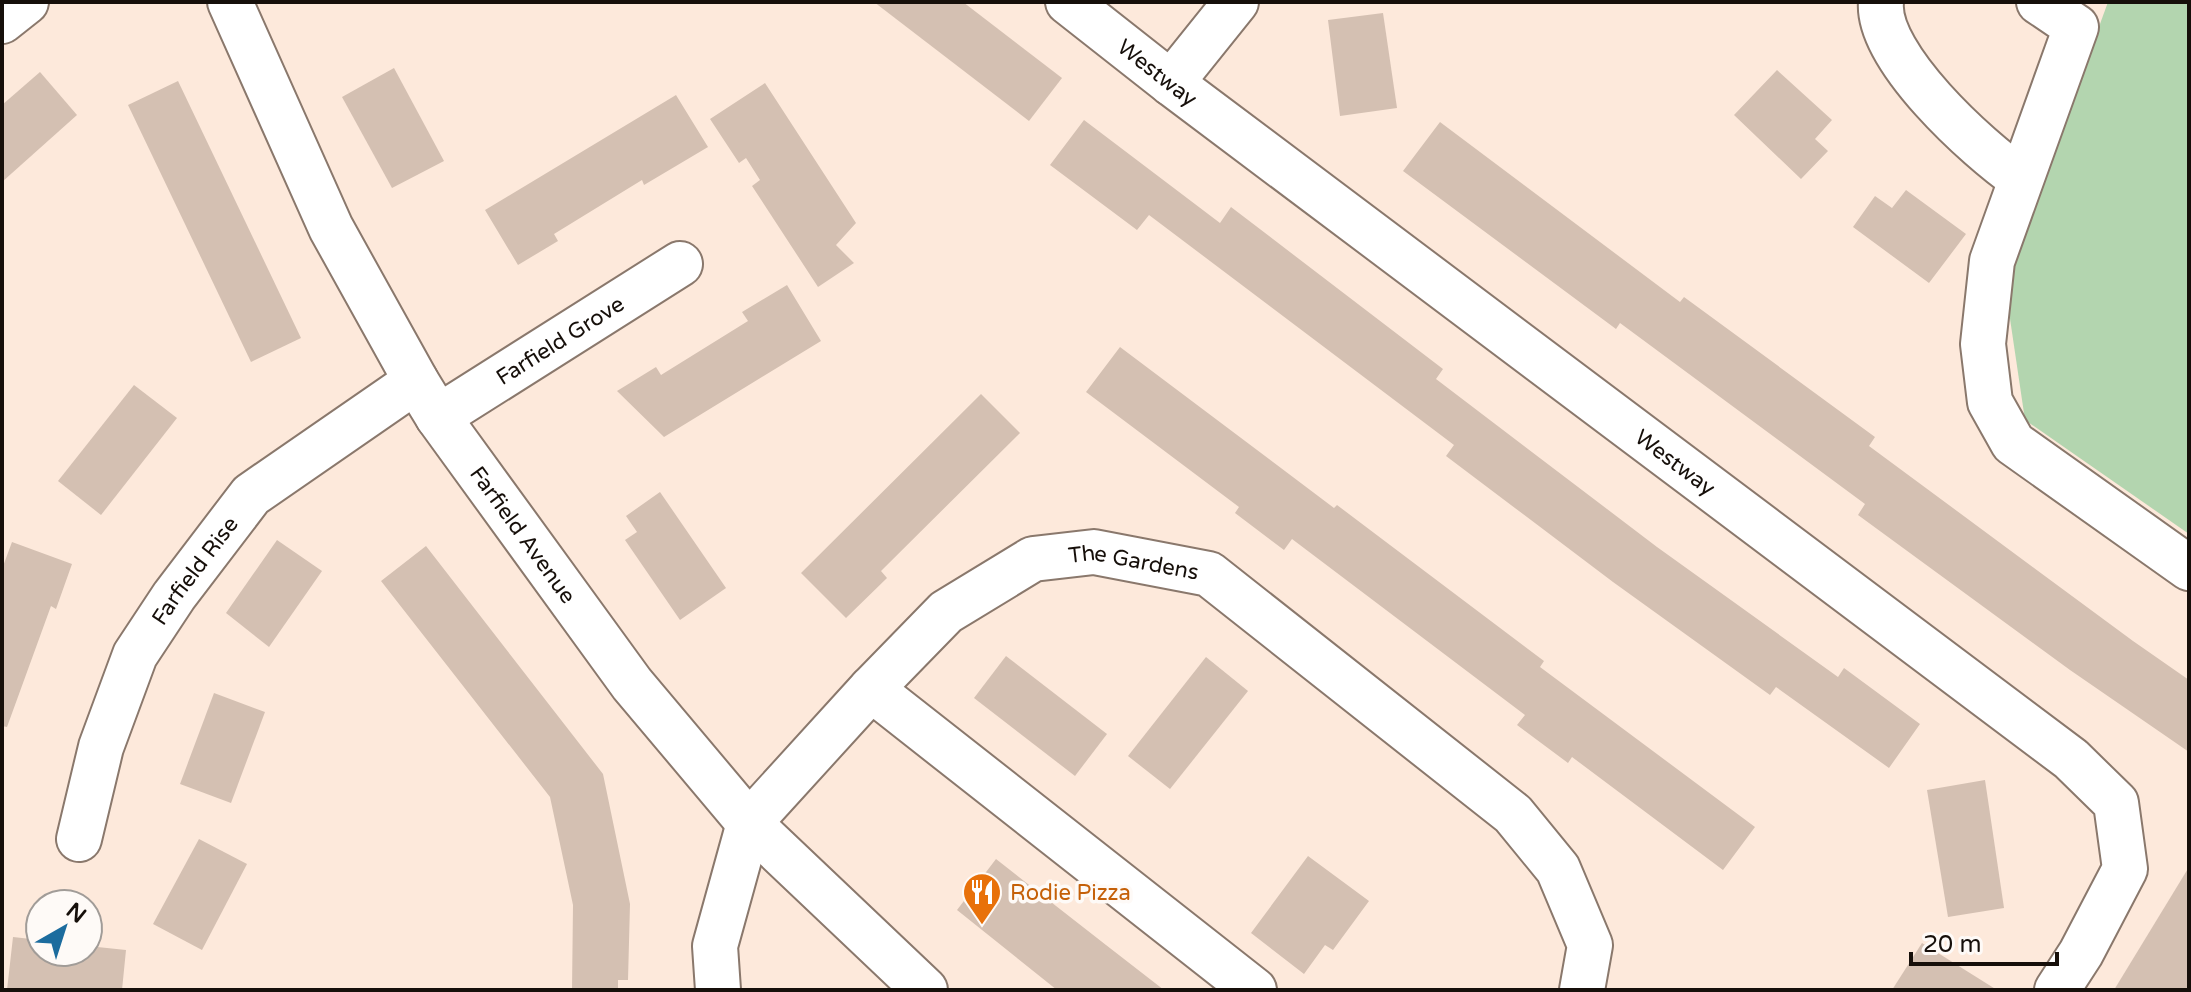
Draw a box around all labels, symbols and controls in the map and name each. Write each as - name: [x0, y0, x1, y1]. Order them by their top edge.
- street label: Westway: [1112, 34, 1202, 112]
- street label: Farfield Grove: [492, 291, 629, 391]
- street label: Westway: [1630, 424, 1720, 501]
- street label: Farfield Avenue: [464, 462, 581, 609]
- street label: Farfield Rise: [147, 512, 244, 630]
- street label: The Gardens: [1067, 540, 1201, 586]
- restaurant icon: Rodie Pizza: [961, 871, 1003, 926]
- place label: Rodie Pizza: [1010, 880, 1131, 906]
- north arrow: [24, 888, 104, 968]
- text: N: [61, 898, 91, 929]
- scale bar: [1911, 916, 2057, 966]
- text: 20 m: [1923, 930, 1981, 959]

